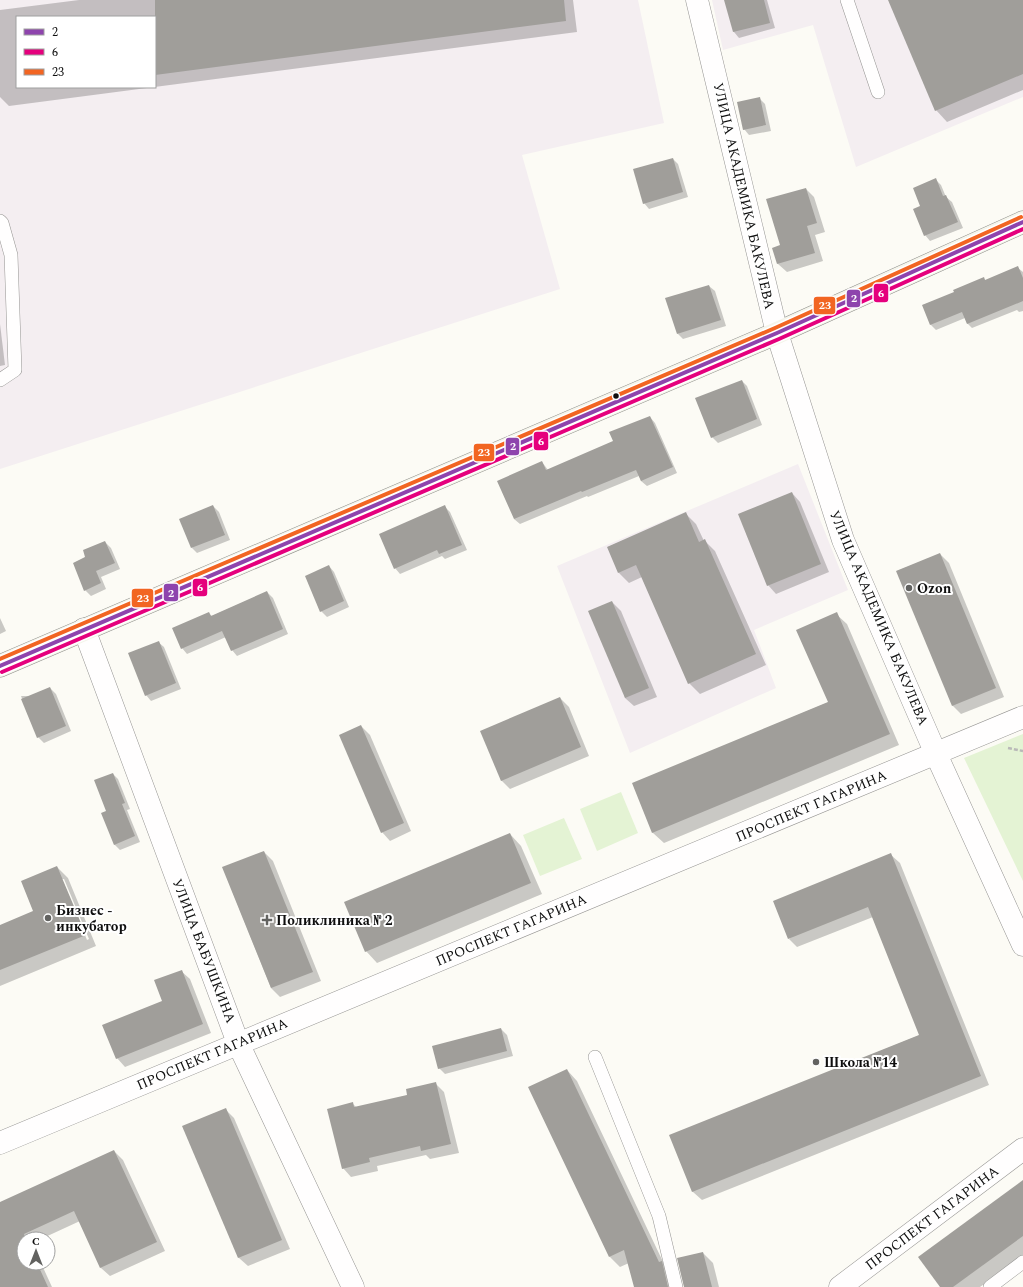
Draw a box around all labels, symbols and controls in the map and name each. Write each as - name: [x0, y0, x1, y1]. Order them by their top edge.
- legend: [16, 16, 156, 88]
- text: 2: [52, 23, 58, 42]
- text: 6: [52, 43, 58, 62]
- text: 23: [52, 63, 64, 82]
- street label: УЛИЦА АКАДЕМИКА БАКУЛЕВА: [708, 81, 780, 312]
- line badge: 6: [873, 283, 889, 303]
- text: 6: [878, 285, 884, 302]
- line badge: 2: [846, 289, 861, 308]
- text: 2: [851, 290, 857, 307]
- line badge: 23: [813, 296, 836, 315]
- text: 23: [819, 297, 831, 314]
- unlabelled marker: [611, 391, 621, 401]
- line badge: 6: [533, 431, 549, 451]
- text: 6: [538, 433, 544, 450]
- line badge: 2: [505, 437, 520, 456]
- text: 2: [510, 438, 516, 455]
- line badge: 23: [473, 443, 495, 462]
- text: 23: [478, 444, 490, 461]
- street label: УЛИЦА АКАДЕМИКА БАКУЛЕВА: [824, 507, 934, 729]
- line badge: 6: [192, 578, 208, 597]
- place label: Ozon: [917, 578, 952, 599]
- text: 6: [197, 579, 203, 596]
- line badge: 2: [163, 583, 179, 602]
- marker: Ozon: [904, 583, 914, 593]
- text: 2: [168, 585, 174, 602]
- line badge: 23: [131, 588, 154, 608]
- text: 23: [137, 590, 149, 607]
- street label: ПРОСПЕКТ ГАГАРИНА: [732, 764, 890, 847]
- street label: УЛИЦА БАБУШКИНА: [167, 876, 241, 1027]
- street label: ПРОСПЕКТ ГАГАРИНА: [432, 888, 590, 971]
- place label: Бизнес - инкубатор: [56, 900, 127, 937]
- place label: Поликлиника № 2: [276, 910, 393, 931]
- marker: Бизнес - инкубатор: [43, 913, 53, 923]
- marker: Поликлиника № 2: [261, 914, 273, 926]
- street label: ПРОСПЕКТ ГАГАРИНА: [133, 1012, 291, 1095]
- place label: Школа №14: [824, 1052, 897, 1073]
- marker: Школа №14: [811, 1057, 821, 1067]
- street label: ПРОСПЕКТ ГАГАРИНА: [861, 1160, 1004, 1275]
- north arrow: [16, 1231, 56, 1271]
- text: С: [32, 1233, 40, 1250]

